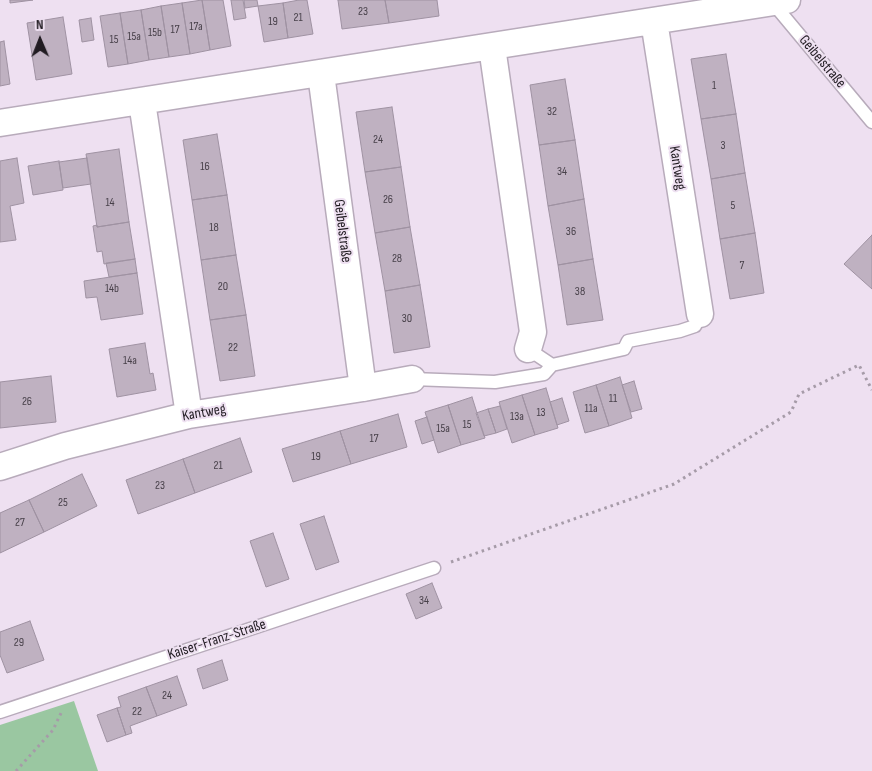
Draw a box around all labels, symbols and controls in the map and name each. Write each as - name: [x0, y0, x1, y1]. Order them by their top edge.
- house number: 23: [358, 5, 368, 19]
- house number: 21: [293, 11, 303, 25]
- north arrow: [15, 15, 65, 65]
- house number: 19: [268, 15, 278, 29]
- text: N: [36, 16, 44, 33]
- house number: 17a: [189, 20, 203, 34]
- house number: 17: [171, 23, 179, 37]
- house number: 15b: [148, 26, 162, 40]
- house number: 15a: [127, 30, 141, 44]
- street label: Geibelstraße: [795, 32, 849, 92]
- house number: 15: [109, 33, 119, 47]
- house number: 1: [712, 79, 716, 93]
- house number: 32: [547, 105, 557, 119]
- house number: 24: [373, 133, 383, 147]
- house number: 3: [720, 139, 726, 153]
- street label: Kantweg: [665, 145, 689, 191]
- house number: 16: [200, 160, 210, 174]
- house number: 34: [557, 165, 567, 179]
- house number: 26: [383, 193, 393, 207]
- house number: 14: [105, 196, 115, 210]
- street label: Geibelstraße: [329, 198, 355, 264]
- house number: 5: [731, 199, 735, 213]
- house number: 18: [209, 221, 219, 235]
- house number: 36: [566, 225, 576, 239]
- house number: 28: [392, 252, 402, 266]
- house number: 7: [740, 259, 744, 273]
- house number: 20: [218, 280, 228, 294]
- house number: 14b: [105, 282, 119, 296]
- house number: 38: [575, 285, 585, 299]
- house number: 30: [402, 312, 412, 326]
- house number: 22: [228, 341, 238, 355]
- house number: 14a: [123, 354, 137, 368]
- house number: 11: [609, 392, 617, 406]
- house number: 26: [22, 395, 32, 409]
- street label: Kantweg: [181, 400, 227, 426]
- house number: 11a: [584, 402, 598, 416]
- house number: 13: [536, 406, 546, 420]
- house number: 13a: [510, 410, 524, 424]
- house number: 15: [462, 418, 472, 432]
- house number: 15a: [436, 422, 450, 436]
- house number: 17: [370, 432, 378, 446]
- house number: 19: [311, 450, 321, 464]
- house number: 21: [213, 459, 223, 473]
- house number: 23: [155, 479, 165, 493]
- house number: 25: [58, 496, 68, 510]
- house number: 27: [15, 516, 25, 530]
- house number: 34: [419, 594, 429, 608]
- street label: Kaiser-Franz-Straße: [166, 616, 268, 664]
- house number: 29: [14, 636, 24, 650]
- house number: 24: [162, 689, 172, 703]
- house number: 22: [132, 705, 142, 719]

